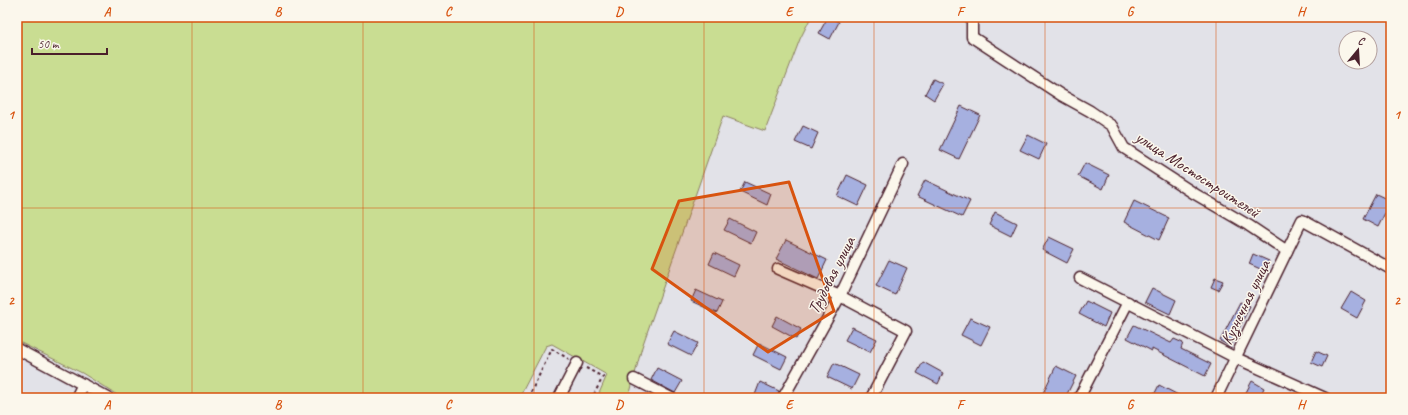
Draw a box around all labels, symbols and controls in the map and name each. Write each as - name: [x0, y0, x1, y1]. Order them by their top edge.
- text: A: [104, 4, 112, 20]
- text: B: [275, 4, 283, 20]
- text: C: [445, 4, 453, 20]
- text: D: [615, 4, 624, 20]
- text: E: [786, 4, 795, 20]
- text: F: [957, 4, 966, 20]
- text: G: [1127, 4, 1135, 20]
- text: H: [1297, 4, 1307, 20]
- scale bar: [32, 30, 107, 56]
- north arrow: [1338, 30, 1378, 70]
- text: С: [1356, 33, 1367, 48]
- text: 50 m: [38, 36, 60, 52]
- text: 1: [8, 107, 16, 123]
- text: 1: [1394, 107, 1402, 123]
- street label: улица Мостостроителей: [1131, 126, 1265, 223]
- street label: Трудовая улица: [803, 232, 861, 317]
- street label: Кузнечная улица: [1216, 255, 1277, 348]
- text: 2: [8, 293, 15, 309]
- text: 2: [1394, 293, 1401, 309]
- text: A: [104, 397, 112, 413]
- text: B: [275, 397, 283, 413]
- text: C: [445, 397, 453, 413]
- text: D: [615, 397, 624, 413]
- text: E: [786, 397, 795, 413]
- text: F: [957, 397, 966, 413]
- text: G: [1127, 397, 1135, 413]
- text: H: [1297, 397, 1307, 413]

